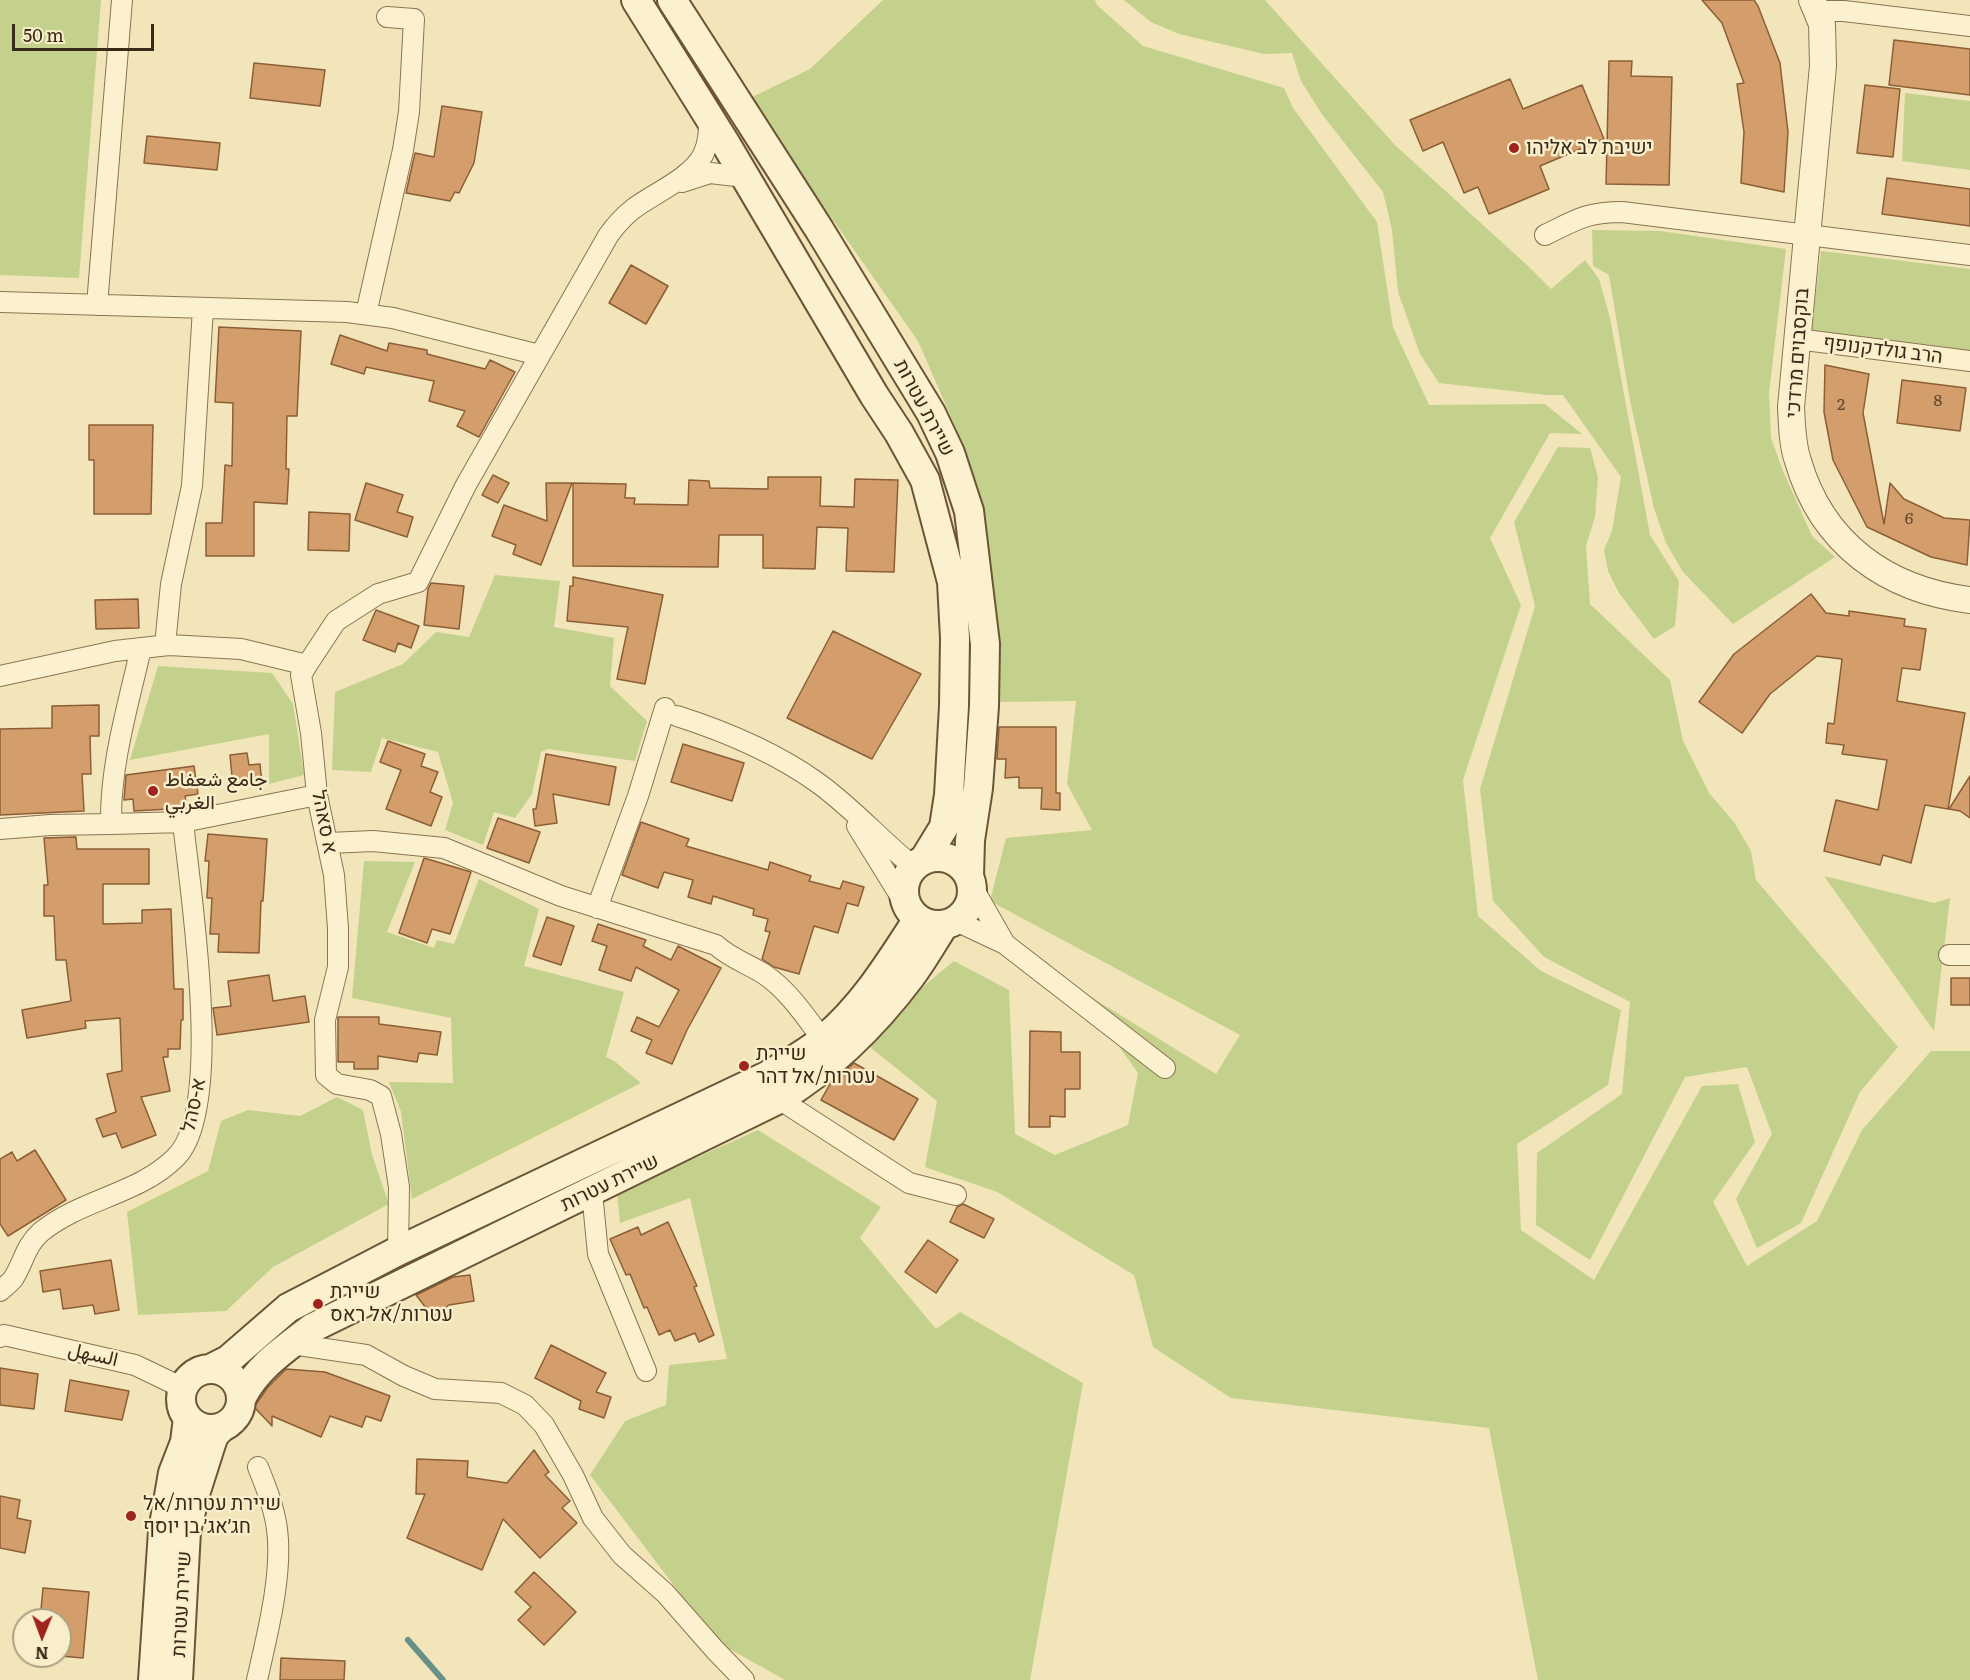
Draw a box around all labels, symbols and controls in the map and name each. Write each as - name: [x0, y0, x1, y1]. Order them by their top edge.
- scale bar: [15, 12, 158, 50]
- text: 50 m: [23, 21, 64, 48]
- place label: ישיבת לב אליהו: [1526, 136, 1653, 160]
- marker: ישיבת לב אליהו: [1507, 141, 1521, 155]
- street label: בוקסבוים מרדכי: [1781, 287, 1815, 419]
- street label: הרב גולדקנופף: [1822, 331, 1944, 369]
- street label: שיירת עטרות: [888, 355, 960, 461]
- house number: 8: [1934, 391, 1942, 411]
- house number: 2: [1837, 395, 1845, 415]
- house number: 6: [1905, 509, 1913, 529]
- place label: جامع شعفاط الغربي: [165, 768, 268, 815]
- marker: جامع شعفاط الغربي: [146, 784, 160, 798]
- street label: א סאהל: [306, 788, 342, 856]
- place label: שיירת עטרות/אל דהר: [756, 1042, 876, 1089]
- marker: שיירת עטרות/אל דהר: [737, 1059, 751, 1073]
- street label: א-סהל: [177, 1076, 211, 1134]
- street label: שיירת עטרות: [557, 1149, 663, 1217]
- place label: שיירת עטרות/אל ראס: [330, 1280, 453, 1327]
- marker: שיירת עטרות/אל ראס: [311, 1297, 325, 1311]
- street label: السهل: [66, 1338, 120, 1372]
- place label: שיירת עטרות/אל חג׳אג׳ בן יוסף: [143, 1492, 281, 1539]
- marker: שיירת עטרות/אל חג׳אג׳ בן יוסף: [124, 1509, 138, 1523]
- street label: שיירת עטרות: [167, 1550, 197, 1658]
- north arrow: [12, 1608, 72, 1668]
- text: N: [35, 1642, 49, 1666]

